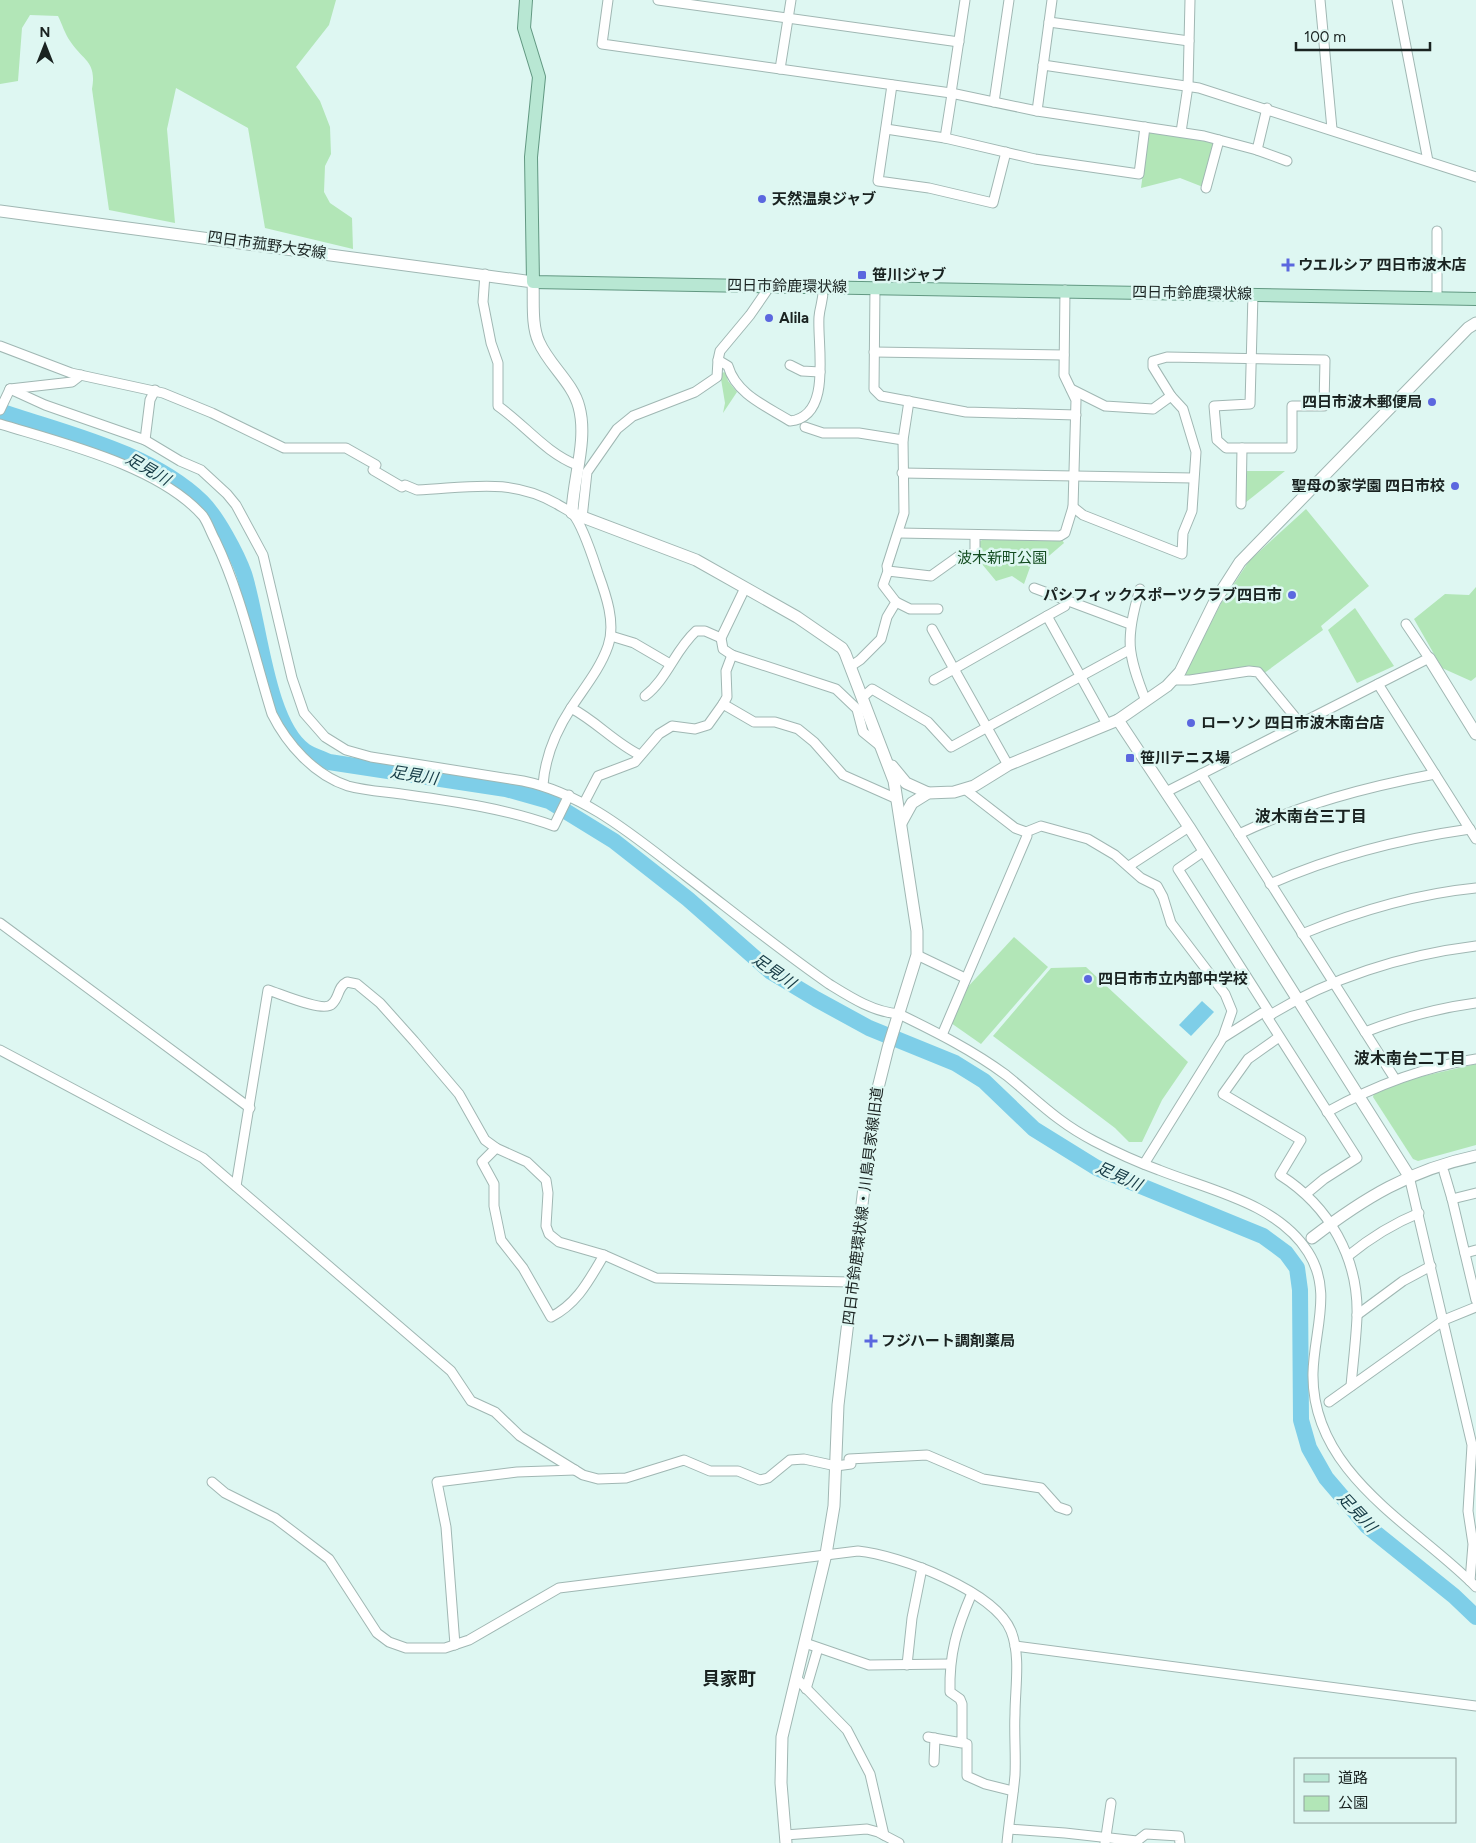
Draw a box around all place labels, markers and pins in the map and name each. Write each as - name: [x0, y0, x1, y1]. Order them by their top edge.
- place label: 天然温泉ジャブ: [772, 190, 876, 208]
- marker: 天然温泉ジャブ: [756, 193, 768, 205]
- place label: ウエルシア 四日市波木店: [1298, 256, 1467, 274]
- marker: ウエルシア 四日市波木店: [1282, 259, 1294, 271]
- place label: 笹川ジャブ: [872, 266, 946, 284]
- marker: 笹川ジャブ: [856, 269, 868, 281]
- place label: Alila: [779, 309, 809, 327]
- marker: Alila: [763, 312, 775, 324]
- place label: 四日市波木郵便局: [1302, 393, 1422, 411]
- marker: 四日市波木郵便局: [1426, 396, 1438, 408]
- place label: 聖母の家学園 四日市校: [1291, 477, 1445, 495]
- marker: 聖母の家学園 四日市校: [1449, 480, 1461, 492]
- place label: パシフィックスポーツクラブ四日市: [1043, 586, 1282, 604]
- marker: パシフィックスポーツクラブ四日市: [1286, 589, 1298, 601]
- place label: ローソン 四日市波木南台店: [1201, 714, 1385, 732]
- marker: ローソン 四日市波木南台店: [1185, 717, 1197, 729]
- place label: 笹川テニス場: [1140, 749, 1230, 767]
- marker: 笹川テニス場: [1124, 752, 1136, 764]
- place label: 四日市市立内部中学校: [1098, 970, 1248, 988]
- marker: 四日市市立内部中学校: [1082, 973, 1094, 985]
- place label: フジハート調剤薬局: [881, 1332, 1015, 1350]
- marker: フジハート調剤薬局: [865, 1335, 877, 1347]

